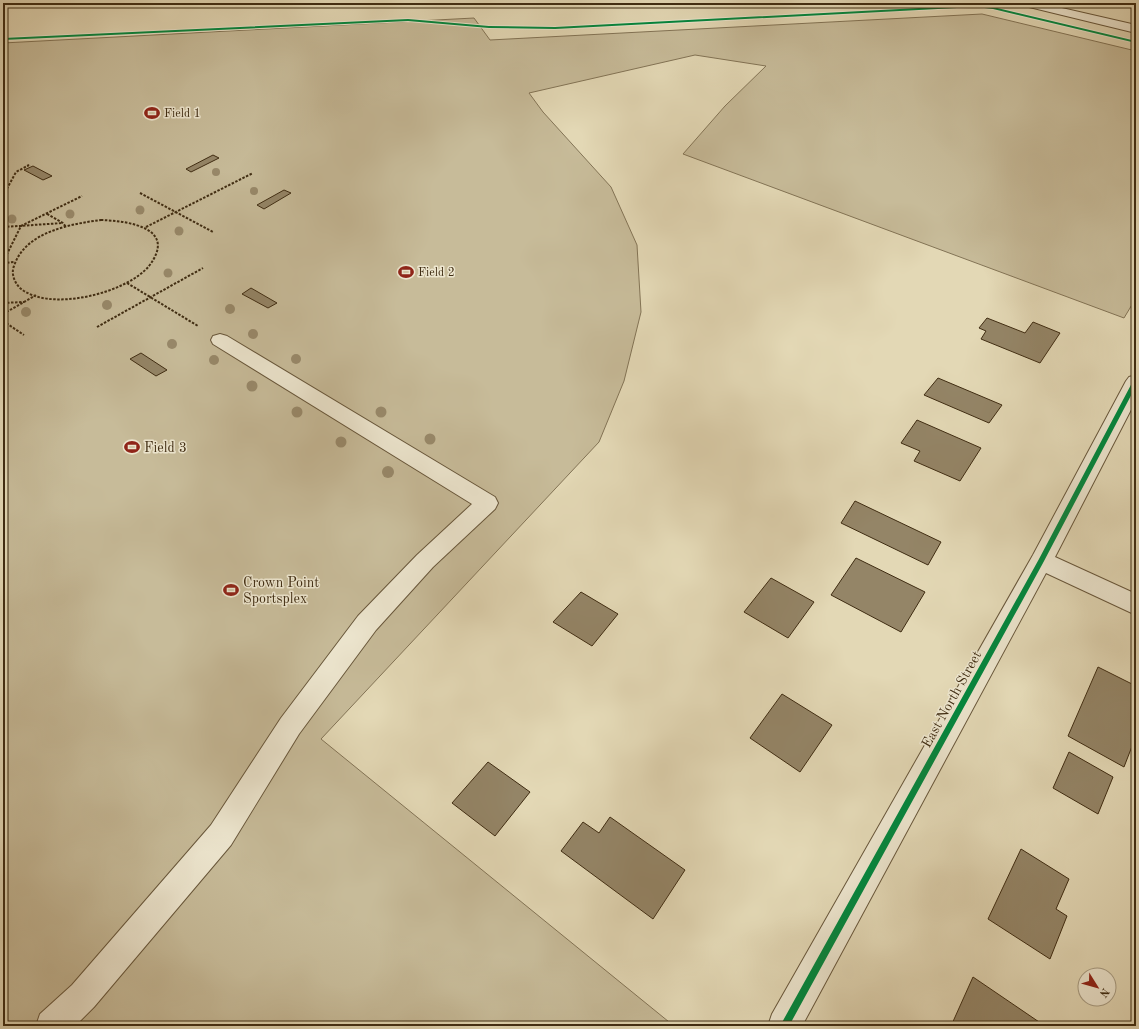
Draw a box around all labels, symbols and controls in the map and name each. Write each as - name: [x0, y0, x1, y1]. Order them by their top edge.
- sports icon: Field 1: [143, 104, 161, 122]
- place label: Field 1: [164, 108, 201, 120]
- sports icon: Field 2: [397, 263, 415, 281]
- place label: Field 2: [418, 267, 455, 279]
- sports icon: Field 3: [123, 438, 141, 456]
- place label: Field 3: [144, 441, 187, 455]
- place label: Crown Point Sportsplex: [243, 576, 319, 606]
- sports icon: Crown Point Sportsplex: [222, 581, 240, 599]
- street label: East North Street: [919, 649, 984, 750]
- north arrow: [1077, 967, 1117, 1007]
- text: N: [1097, 985, 1111, 999]

